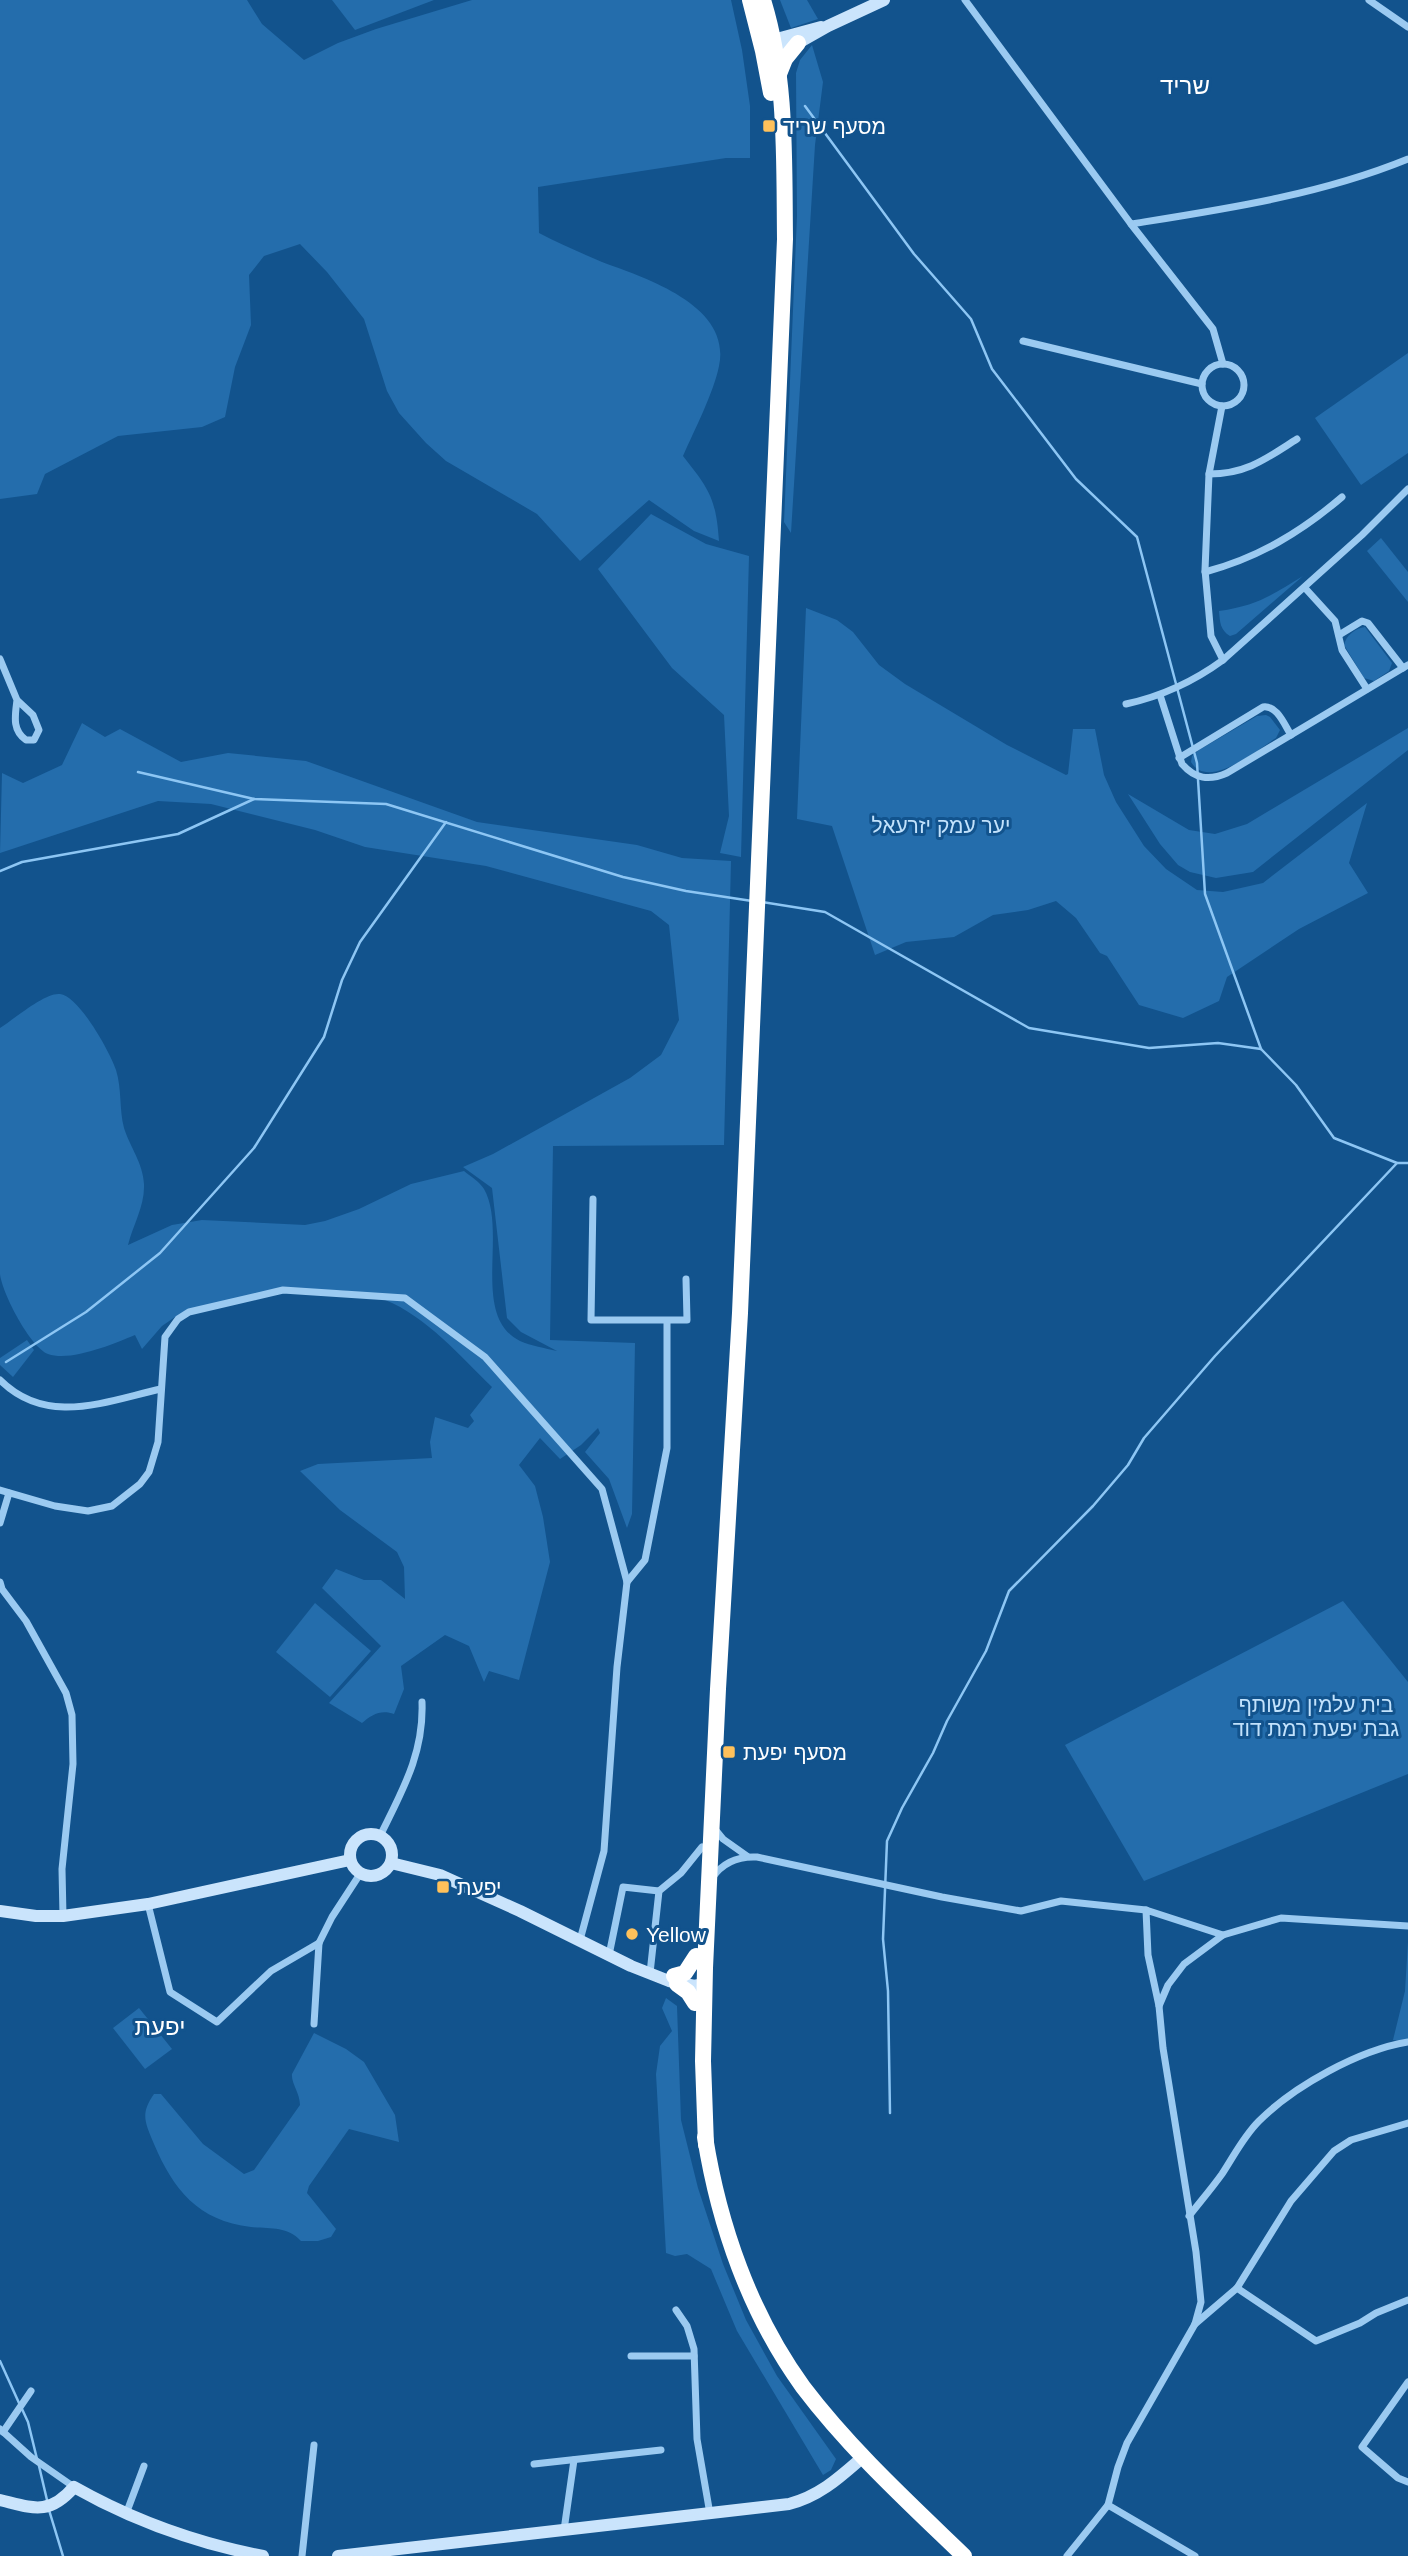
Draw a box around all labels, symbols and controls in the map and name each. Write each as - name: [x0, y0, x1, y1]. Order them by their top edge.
- district label: שריד: [1160, 72, 1210, 99]
- place label: מסעף שריד: [783, 115, 886, 138]
- marker: מסעף שריד: [761, 118, 777, 134]
- park label: יער עמק יזרעאל: [872, 814, 1010, 837]
- park label: בית עלמין משותף גבת יפעת רמת דוד: [1233, 1693, 1399, 1740]
- place label: מסעף יפעת: [743, 1741, 847, 1764]
- marker: מסעף יפעת: [721, 1744, 737, 1760]
- place label: יפעת: [457, 1876, 502, 1899]
- marker: יפעת: [435, 1879, 451, 1895]
- place label: Yellow: [646, 1923, 707, 1946]
- marker: Yellow: [624, 1926, 640, 1942]
- district label: יפעת: [135, 2013, 185, 2040]

